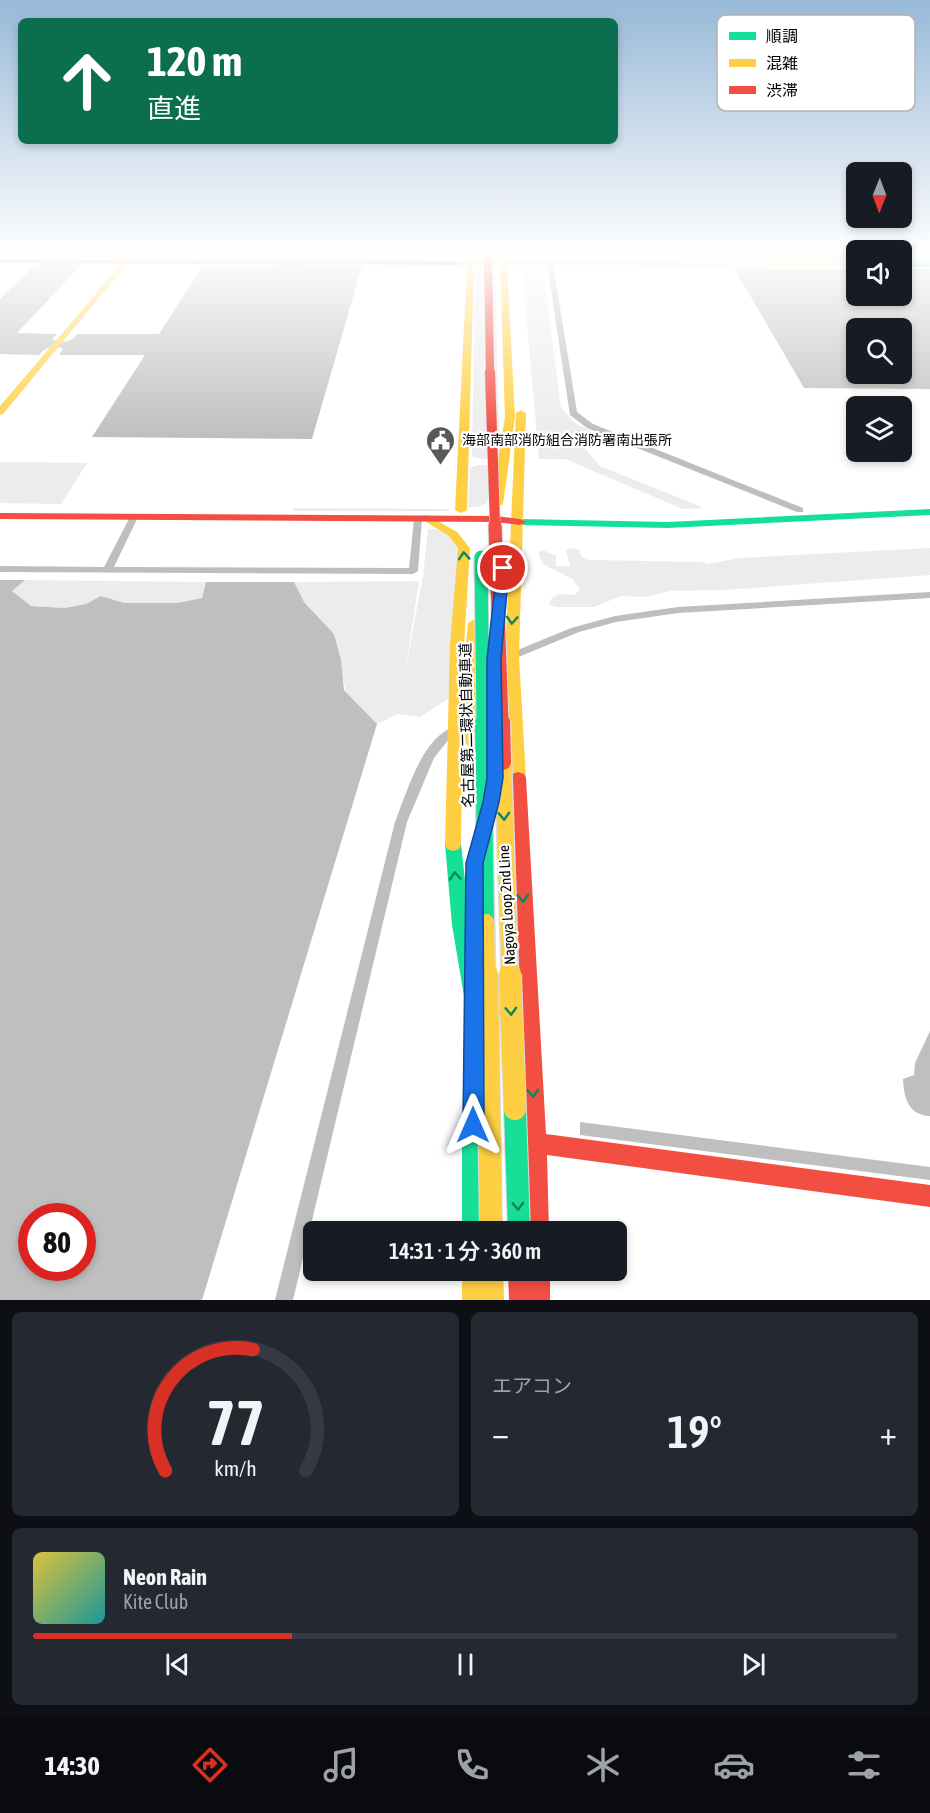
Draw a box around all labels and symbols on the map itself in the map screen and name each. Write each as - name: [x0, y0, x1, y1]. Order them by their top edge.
- legend: [717, 15, 915, 111]
- text: 順調: [766, 27, 798, 45]
- text: 混雑: [766, 54, 798, 72]
- text: 渋滞: [766, 81, 798, 99]
- north arrow: [846, 162, 912, 228]
- public building icon: 海部南部消防組合消防署南出張所: [425, 424, 457, 466]
- place label: 海部南部消防組合消防署南出張所: [462, 432, 672, 448]
- pin: [477, 542, 528, 593]
- one-way arrow: [457, 551, 470, 560]
- one-way arrow: [506, 615, 519, 624]
- street label: 名古屋第二環状自動車道: [457, 642, 476, 808]
- one-way arrow: [498, 811, 511, 820]
- street label: Nagoya Loop 2nd Line: [495, 845, 518, 965]
- one-way arrow: [449, 872, 462, 881]
- one-way arrow: [516, 894, 529, 903]
- one-way arrow: [505, 1006, 518, 1015]
- one-way arrow: [526, 1089, 539, 1098]
- position arrow: [441, 1093, 505, 1157]
- one-way arrow: [512, 1201, 524, 1210]
- speed limit sign: 80: [18, 1203, 96, 1281]

